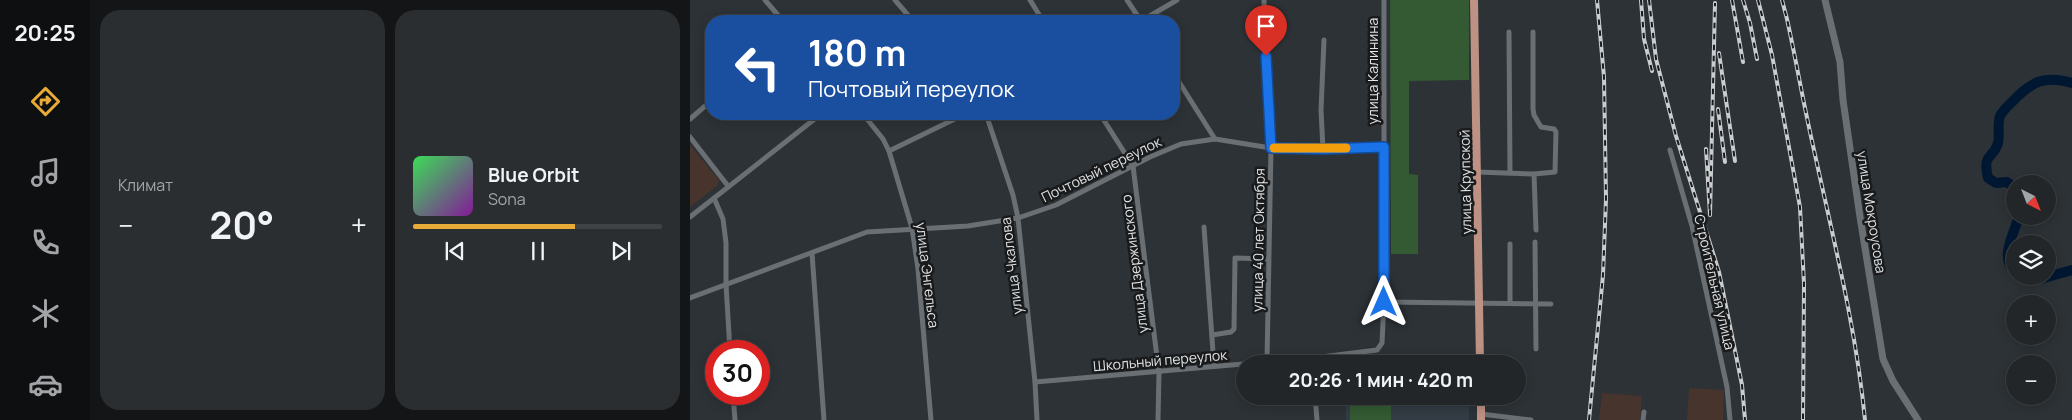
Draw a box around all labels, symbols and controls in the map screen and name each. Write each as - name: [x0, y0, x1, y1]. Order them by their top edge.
- pin: [1245, 5, 1287, 56]
- icon: arrive: [1252, 12, 1280, 40]
- text: 20:25: [14, 18, 76, 48]
- street label: улица Калинина: [1363, 18, 1382, 124]
- text: 180 m: [808, 29, 906, 77]
- icon: left: [725, 35, 790, 100]
- text: Почтовый переулок: [808, 74, 1014, 104]
- icon: directions: [28, 84, 63, 119]
- street label: улица Крупской: [1455, 129, 1475, 235]
- street label: Почтовый переулок: [1038, 131, 1165, 206]
- street label: улица Мокроусова: [1853, 149, 1891, 275]
- icon: music: [28, 155, 63, 190]
- text: Blue Orbit: [488, 162, 580, 188]
- street label: улица 40 лет Октября: [1247, 168, 1269, 312]
- text: Климат: [118, 174, 173, 196]
- north arrow: [2006, 175, 2056, 225]
- map controls: [2006, 175, 2056, 405]
- text: Sona: [488, 188, 526, 210]
- street label: улица Дзержинского: [1116, 194, 1152, 334]
- text: 20°: [210, 198, 274, 250]
- text: −: [118, 206, 133, 244]
- text: +: [351, 206, 367, 244]
- street label: Строительная улица: [1690, 212, 1740, 352]
- street label: улица Чкалова: [996, 216, 1026, 316]
- street label: улица Энгельса: [912, 221, 944, 329]
- icon: phone: [28, 225, 63, 260]
- button: layers: [2006, 235, 2056, 285]
- icon: previous: [441, 237, 469, 265]
- icon: pause: [524, 237, 552, 265]
- icon: next: [607, 237, 635, 265]
- position arrow: [1357, 275, 1409, 327]
- button: +: [2006, 295, 2056, 345]
- icon: climate: [28, 296, 63, 331]
- speed limit sign: 30: [705, 340, 770, 405]
- street label: Школьный переулок: [1092, 345, 1229, 375]
- button: −: [2006, 355, 2056, 405]
- icon: car: [28, 367, 63, 402]
- text: 20:26 · 1 мин · 420 m: [1289, 367, 1473, 393]

